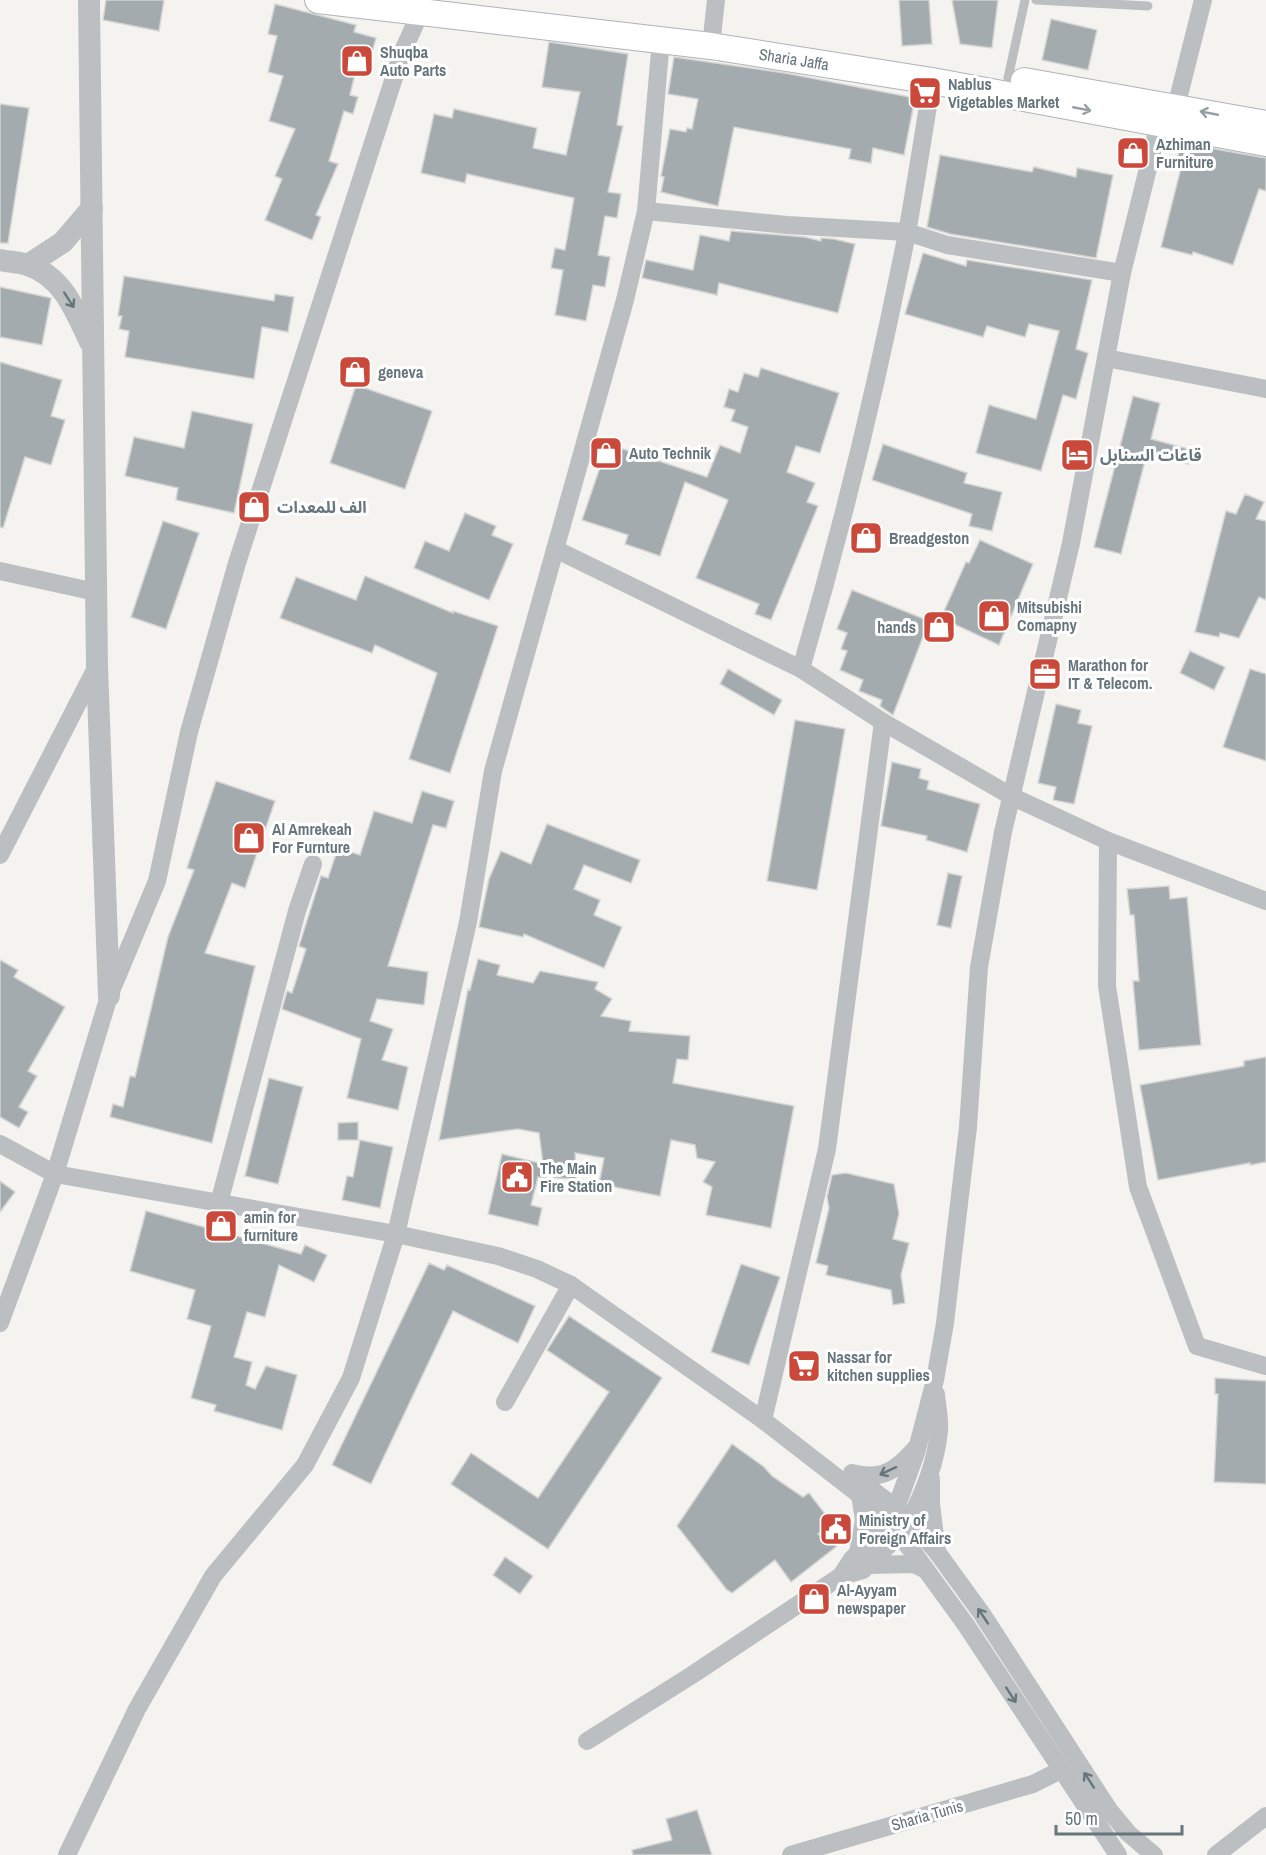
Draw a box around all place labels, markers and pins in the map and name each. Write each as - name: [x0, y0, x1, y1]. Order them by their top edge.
- place label: Shuqba Auto Parts: [380, 41, 446, 81]
- shop icon: Shuqba Auto Parts: [339, 43, 375, 79]
- place label: Nablus Vigetables Market: [948, 73, 1060, 113]
- supermarket icon: Nablus Vigetables Market: [907, 75, 943, 111]
- place label: Azhiman Furniture: [1156, 133, 1214, 173]
- shop icon: Azhiman Furniture: [1115, 135, 1151, 171]
- shop icon: geneva: [337, 354, 373, 390]
- place label: geneva: [378, 361, 424, 383]
- shop icon: Auto Technik: [588, 435, 624, 471]
- hotel icon: قاعات السنابل: [1059, 437, 1095, 473]
- place label: Auto Technik: [629, 442, 712, 464]
- place label: قاعات السنابل: [1100, 444, 1202, 466]
- shop icon: الف للمعدات: [236, 489, 272, 525]
- place label: الف للمعدات: [277, 496, 367, 518]
- shop icon: Breadgeston: [848, 520, 884, 556]
- place label: Breadgeston: [889, 527, 969, 549]
- place label: Mitsubishi Comapny: [1017, 596, 1082, 636]
- shop icon: Mitsubishi Comapny: [976, 598, 1012, 634]
- shop icon: hands: [921, 609, 957, 645]
- place label: hands: [877, 616, 916, 638]
- place label: Marathon for IT & Telecom.: [1068, 654, 1152, 694]
- office icon: Marathon for IT & Telecom.: [1027, 656, 1063, 692]
- place label: Al Amrekeah For Furnture: [272, 818, 352, 858]
- shop icon: Al Amrekeah For Furnture: [231, 820, 267, 856]
- place label: The Main Fire Station: [540, 1157, 612, 1197]
- public building icon: The Main Fire Station: [499, 1159, 535, 1195]
- place label: amin for furniture: [244, 1206, 298, 1246]
- shop icon: amin for furniture: [203, 1208, 239, 1244]
- place label: Nassar for kitchen supplies: [827, 1346, 930, 1386]
- supermarket icon: Nassar for kitchen supplies: [786, 1348, 822, 1384]
- place label: Ministry of Foreign Affairs: [859, 1509, 951, 1549]
- public building icon: Ministry of Foreign Affairs: [818, 1511, 854, 1547]
- place label: Al-Ayyam newspaper: [837, 1579, 906, 1619]
- shop icon: Al-Ayyam newspaper: [796, 1581, 832, 1617]

